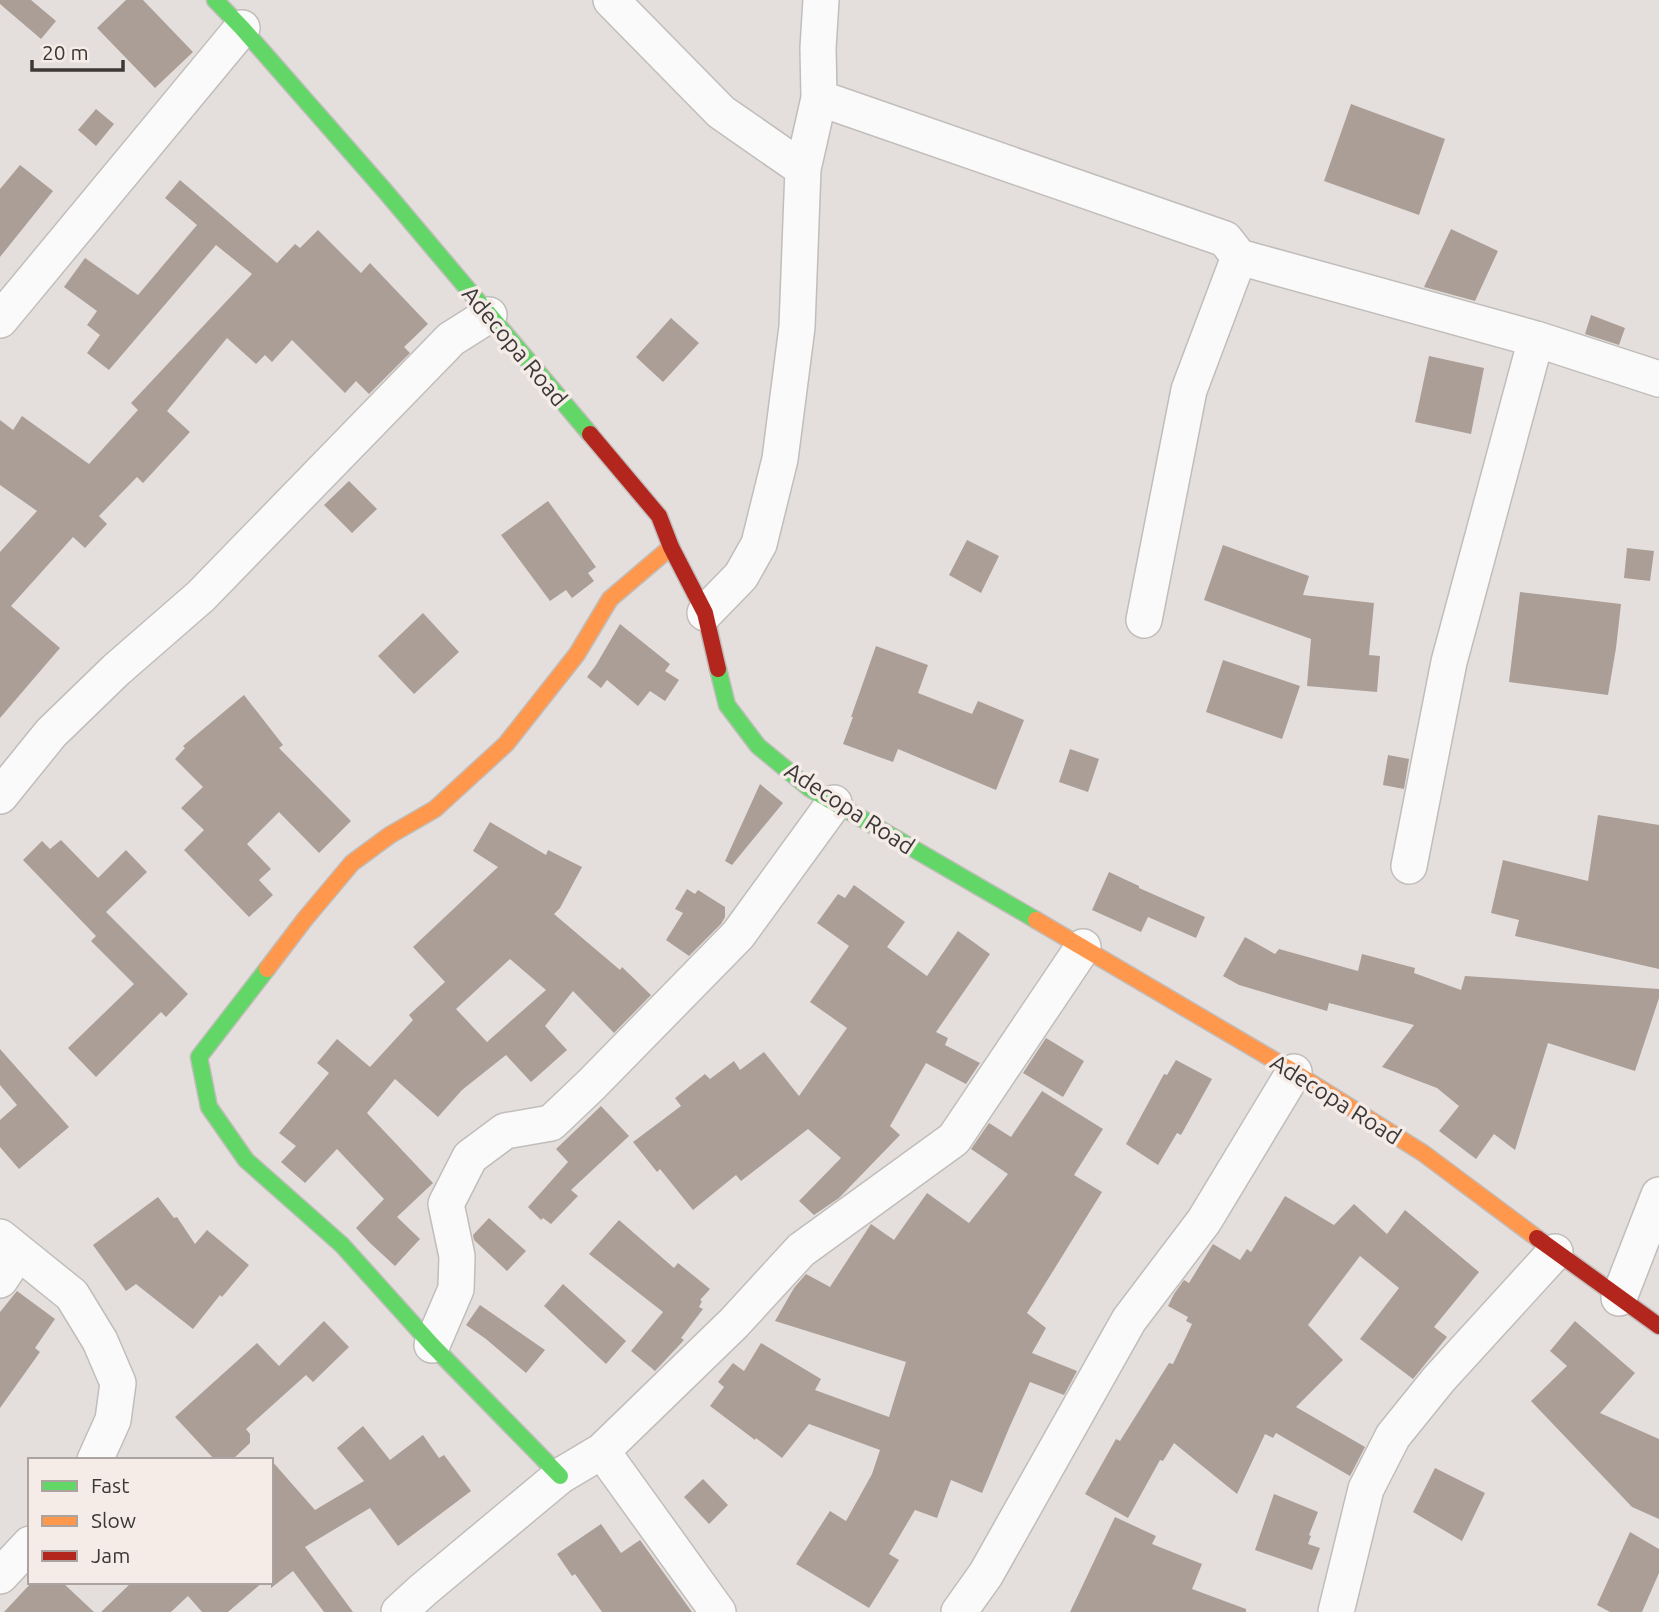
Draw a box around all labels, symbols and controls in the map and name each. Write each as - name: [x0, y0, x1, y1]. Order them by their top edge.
- scale bar: [32, 28, 122, 72]
- text: 20 m: [42, 40, 89, 64]
- street label: Adecopa Road: [458, 281, 572, 411]
- street label: Adecopa Road: [781, 757, 919, 859]
- street label: Adecopa Road: [1266, 1049, 1406, 1149]
- legend: [28, 1458, 273, 1584]
- text: Fast: [91, 1473, 129, 1497]
- text: Slow: [91, 1508, 136, 1532]
- text: Jam: [91, 1543, 130, 1567]

